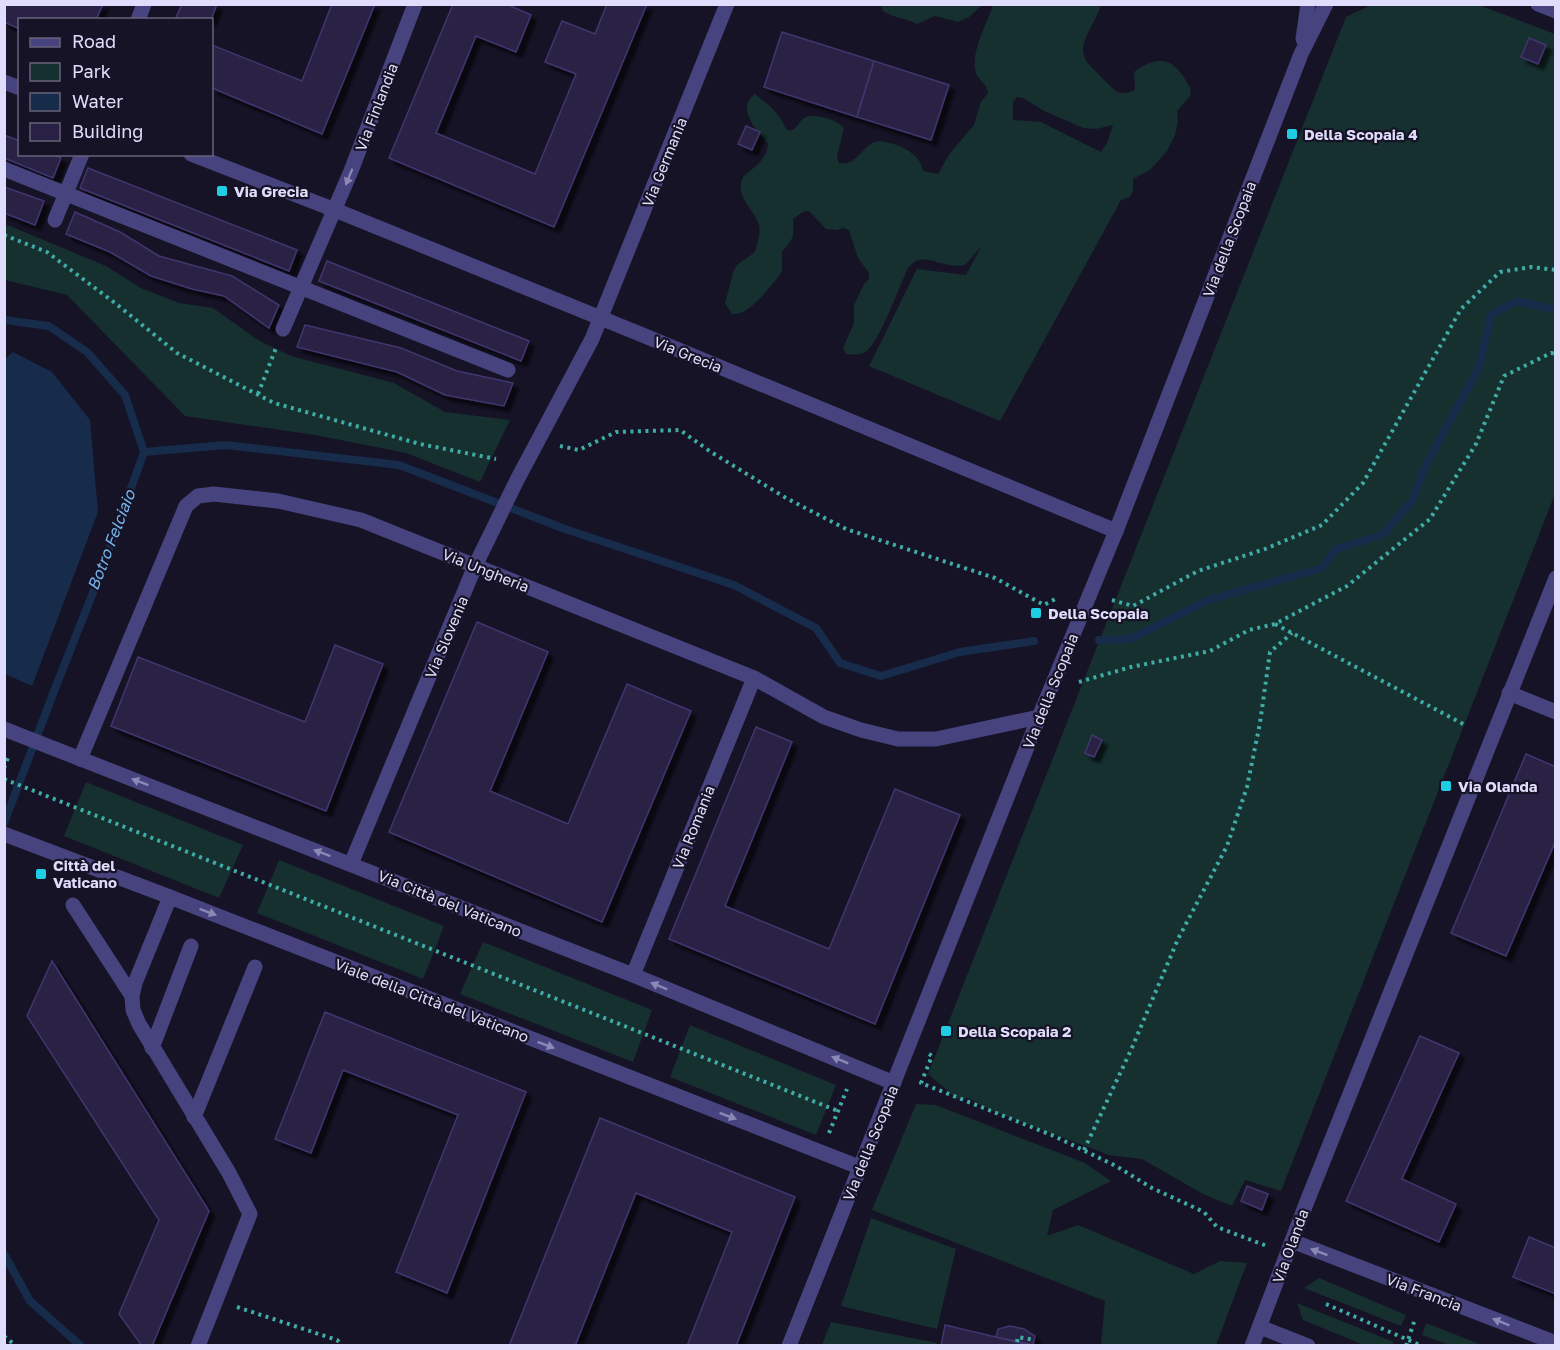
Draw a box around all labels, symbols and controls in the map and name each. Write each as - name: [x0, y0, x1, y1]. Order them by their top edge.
- legend: [18, 18, 213, 156]
- text: Road: [72, 30, 116, 52]
- text: Park: [72, 60, 111, 82]
- street label: Via Finlandia: [351, 61, 401, 153]
- text: Water: [72, 90, 123, 112]
- street label: Via Germania: [638, 115, 690, 209]
- text: Building: [72, 120, 143, 142]
- place label: Della Scopaia 4: [1304, 125, 1418, 143]
- marker: Della Scopaia 4: [1285, 127, 1299, 141]
- one-way arrow: [344, 168, 354, 186]
- street label: Via della Scopaia: [1199, 178, 1259, 300]
- place label: Via Grecia: [234, 182, 308, 200]
- marker: Via Grecia: [215, 184, 229, 198]
- street label: Via Grecia: [651, 332, 725, 376]
- water label: Botro Felciaio: [83, 486, 140, 593]
- street label: Via Ungheria: [440, 544, 532, 596]
- street label: Via Slovenia: [421, 593, 471, 681]
- place label: Della Scopaia: [1048, 604, 1149, 622]
- marker: Della Scopaia: [1029, 606, 1043, 620]
- street label: Via della Scopaia: [1019, 631, 1081, 751]
- one-way arrow: [131, 777, 149, 786]
- place label: Via Olanda: [1458, 777, 1538, 795]
- marker: Via Olanda: [1439, 779, 1453, 793]
- street label: Via Romania: [668, 782, 718, 872]
- one-way arrow: [313, 847, 331, 857]
- place label: Città del Vaticano: [53, 856, 117, 891]
- street label: Via Città del Vaticano: [375, 866, 525, 940]
- marker: Città del Vaticano: [34, 867, 48, 881]
- one-way arrow: [199, 908, 217, 917]
- street label: Viale della Città del Vaticano: [332, 955, 532, 1045]
- one-way arrow: [650, 981, 668, 991]
- place label: Della Scopaia 2: [958, 1022, 1071, 1040]
- marker: Della Scopaia 2: [939, 1024, 953, 1038]
- one-way arrow: [537, 1041, 555, 1050]
- one-way arrow: [831, 1055, 849, 1064]
- street label: Via della Scopaia: [839, 1083, 901, 1203]
- one-way arrow: [719, 1111, 737, 1121]
- street label: Via Olanda: [1268, 1206, 1312, 1286]
- one-way arrow: [1310, 1246, 1328, 1256]
- street label: Via Francia: [1384, 1269, 1464, 1315]
- one-way arrow: [1492, 1317, 1510, 1326]

